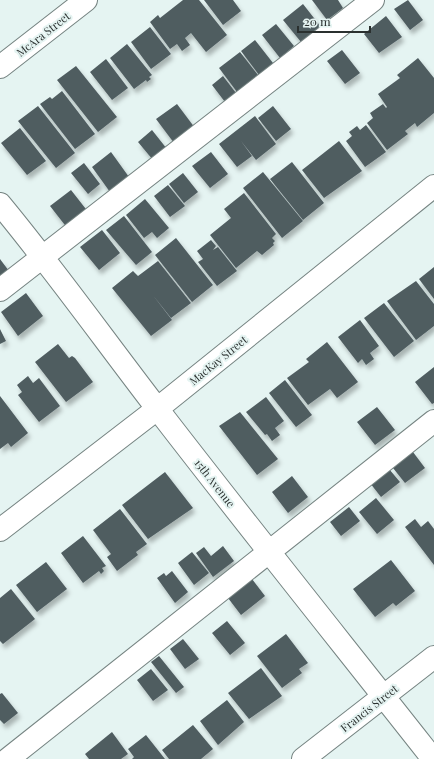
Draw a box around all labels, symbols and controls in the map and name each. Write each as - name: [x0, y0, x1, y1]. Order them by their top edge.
- street label: McAra Street: [13, 8, 73, 60]
- scale bar: [298, 8, 370, 34]
- text: 20 m: [304, 13, 331, 29]
- street label: MacKay Street: [186, 332, 250, 388]
- street label: 15th Avenue: [191, 456, 239, 511]
- street label: Francis Street: [337, 681, 401, 735]

